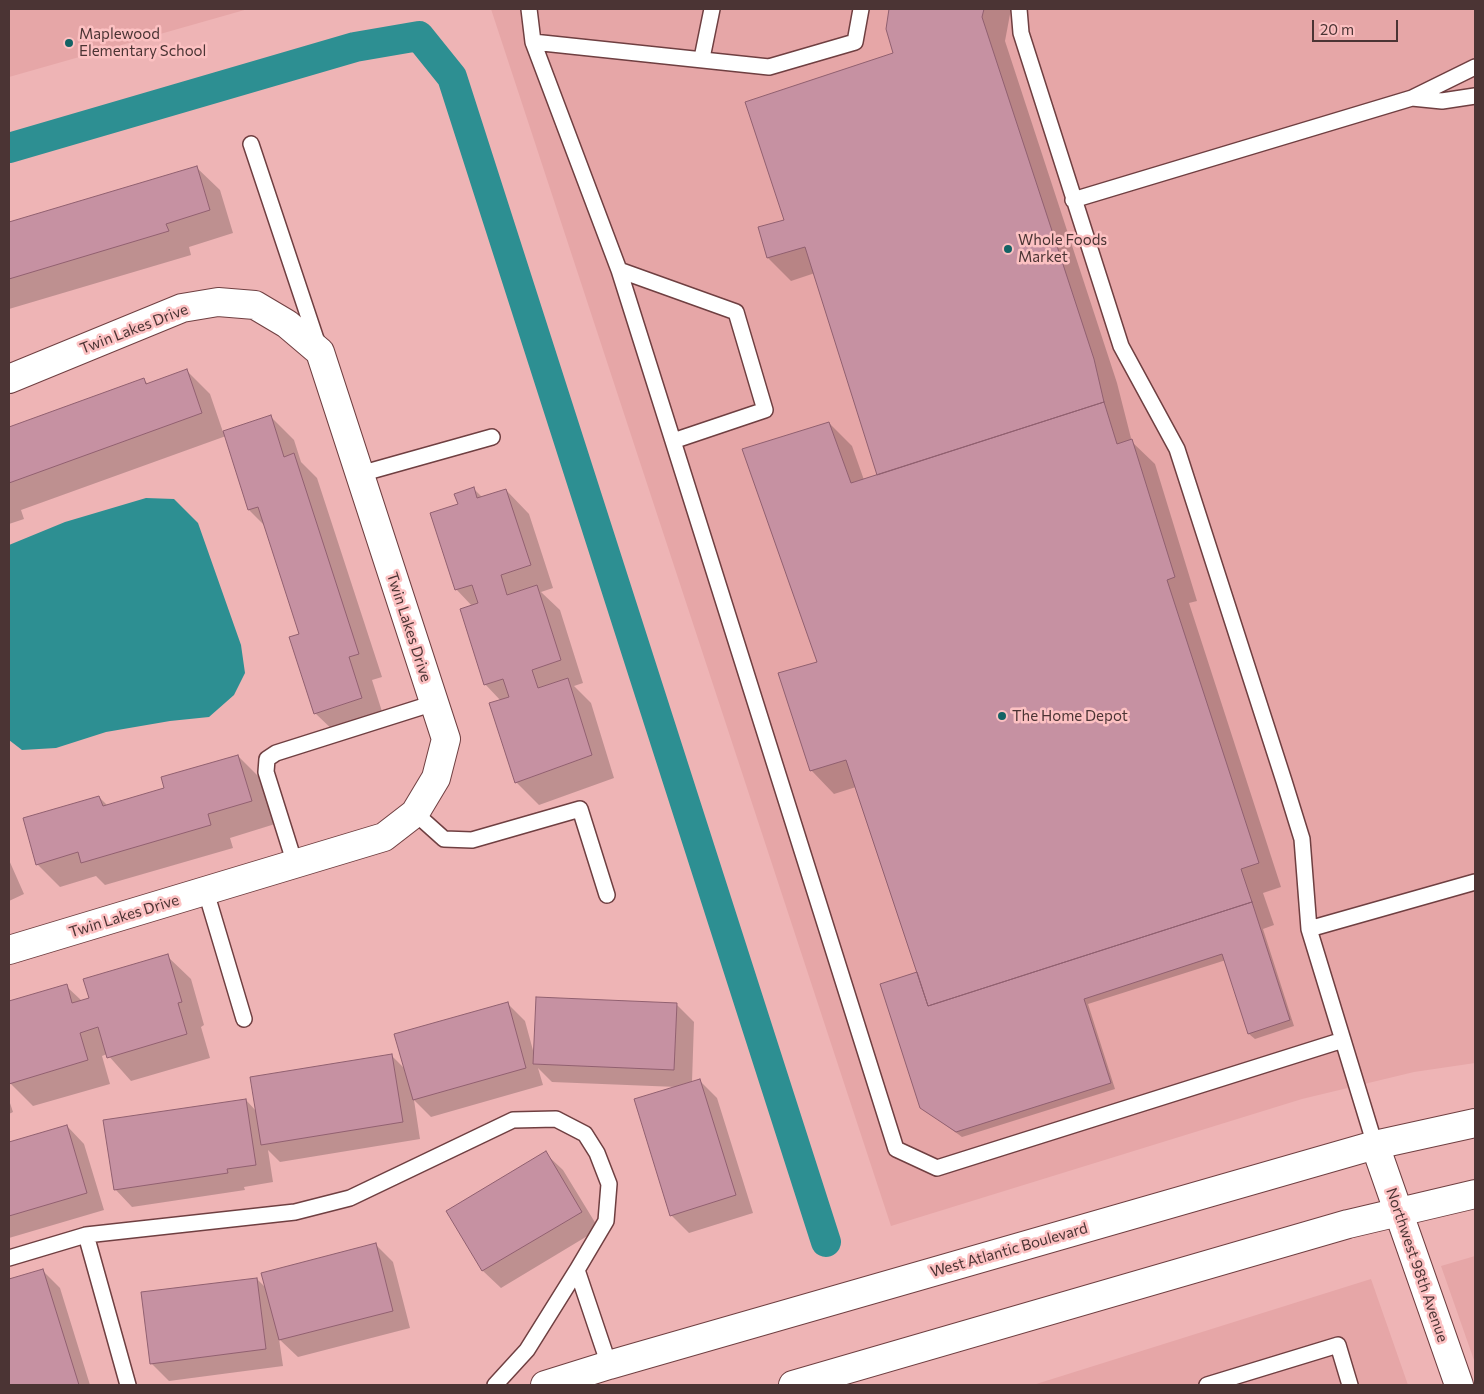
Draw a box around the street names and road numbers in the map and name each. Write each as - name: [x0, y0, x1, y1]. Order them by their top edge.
- street label: Twin Lakes Drive: [78, 300, 190, 358]
- street label: Twin Lakes Drive: [383, 570, 435, 684]
- street label: Twin Lakes Drive: [67, 891, 181, 941]
- street label: Northwest 98th Avenue: [1382, 1185, 1452, 1345]
- street label: West Atlantic Boulevard: [928, 1219, 1090, 1281]

